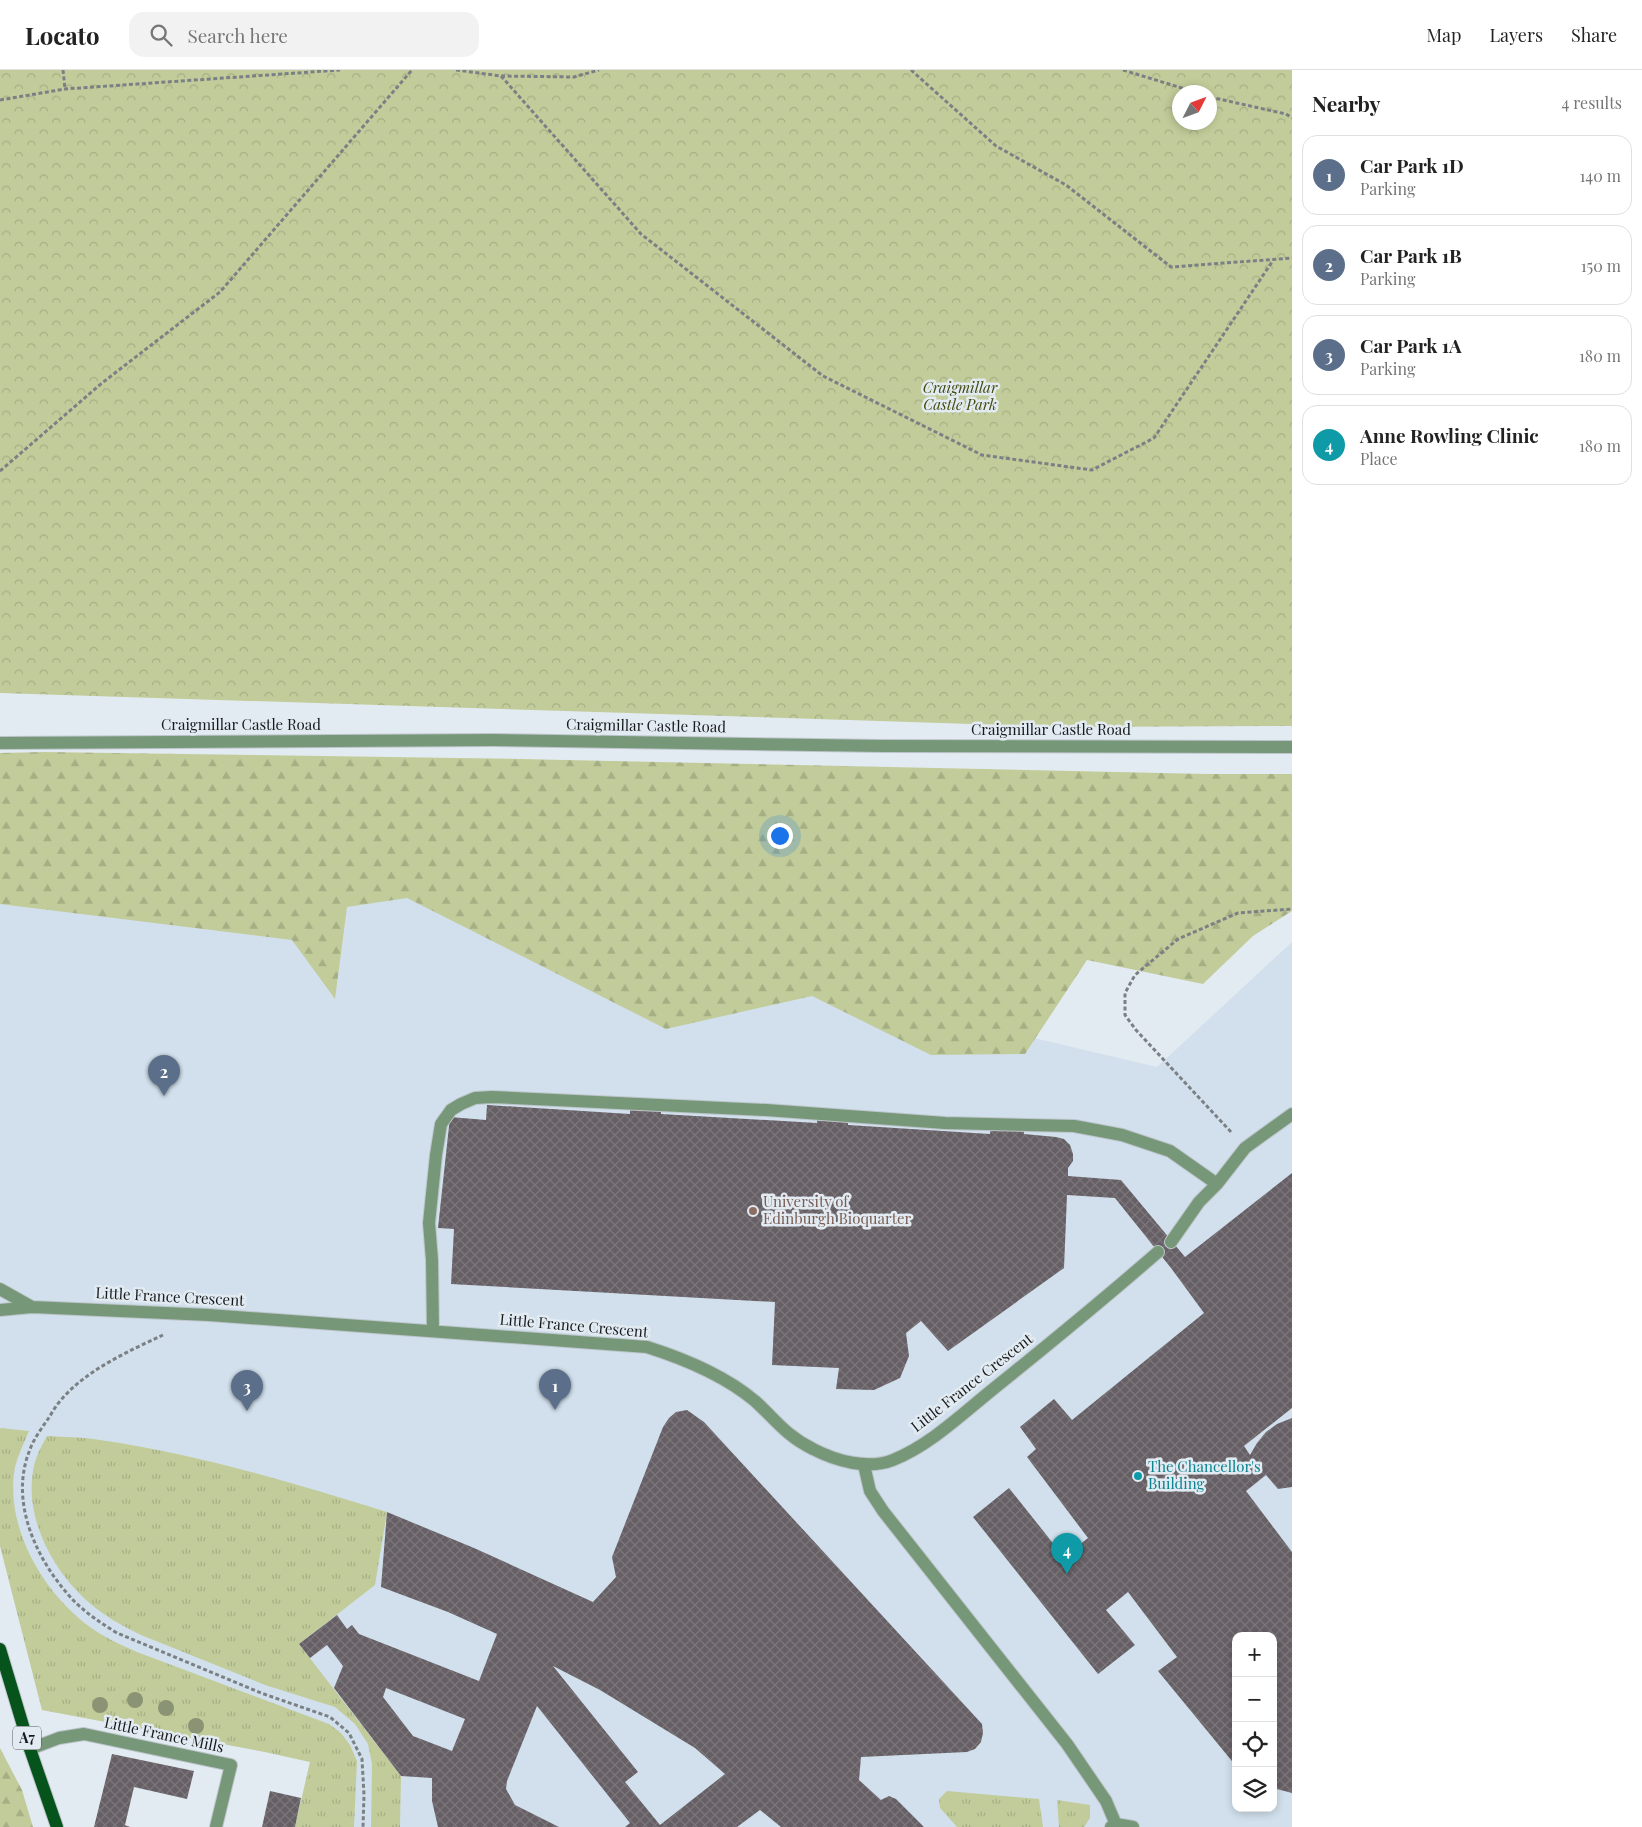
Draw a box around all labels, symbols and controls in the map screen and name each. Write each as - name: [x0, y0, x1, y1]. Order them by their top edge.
- search box: [129, 12, 479, 57]
- text: Locato: [25, 19, 99, 51]
- icon: search: [147, 21, 175, 49]
- text: Search here: [187, 22, 288, 48]
- text: Map: [1426, 23, 1461, 47]
- text: Layers: [1489, 23, 1543, 47]
- text: Share: [1571, 23, 1617, 47]
- north arrow: [1172, 85, 1217, 130]
- text: Nearby: [1312, 89, 1381, 117]
- text: 4 results: [1561, 92, 1622, 113]
- text: Car Park 1D: [1360, 152, 1464, 178]
- text: 1: [1326, 165, 1332, 186]
- text: 140 m: [1579, 165, 1621, 186]
- text: Parking: [1360, 178, 1415, 199]
- text: Car Park 1B: [1360, 242, 1462, 268]
- text: 2: [1325, 255, 1333, 276]
- text: 150 m: [1581, 255, 1621, 276]
- text: Parking: [1360, 268, 1415, 289]
- text: Car Park 1A: [1360, 332, 1462, 358]
- text: 3: [1325, 345, 1333, 366]
- text: 180 m: [1579, 345, 1621, 366]
- text: Parking: [1360, 358, 1415, 379]
- park label: Craigmillar Castle Park: [923, 377, 998, 414]
- text: Anne Rowling Clinic: [1360, 422, 1539, 448]
- text: 4: [1325, 435, 1333, 456]
- text: 180 m: [1579, 435, 1621, 456]
- text: Place: [1360, 448, 1398, 469]
- street label: Craigmillar Castle Road: [161, 714, 321, 734]
- street label: Craigmillar Castle Road: [566, 714, 726, 736]
- street label: Craigmillar Castle Road: [971, 719, 1131, 739]
- your location: [767, 823, 793, 849]
- pin: 2: [148, 1055, 180, 1096]
- place label: University of Edinburgh Bioquarter: [763, 1191, 912, 1228]
- marker: University of Edinburgh Bioquarter: [747, 1205, 759, 1217]
- street label: Little France Crescent: [95, 1282, 246, 1310]
- street label: Little France Crescent: [499, 1309, 650, 1342]
- street label: Little France Crescent: [906, 1328, 1037, 1436]
- pin: 1: [539, 1369, 571, 1410]
- pin: 3: [231, 1370, 263, 1411]
- place label: The Chancellor's Building: [1148, 1456, 1261, 1493]
- marker: The Chancellor's Building: [1132, 1470, 1144, 1482]
- pin: 4: [1051, 1533, 1083, 1574]
- map controls: [1232, 1632, 1277, 1812]
- button: +: [1232, 1632, 1277, 1677]
- button: −: [1232, 1677, 1277, 1722]
- street label: Little France Mills: [103, 1712, 226, 1756]
- button: locate: [1232, 1722, 1277, 1767]
- road number: A7: [13, 1726, 41, 1750]
- button: layers: [1232, 1767, 1277, 1812]

